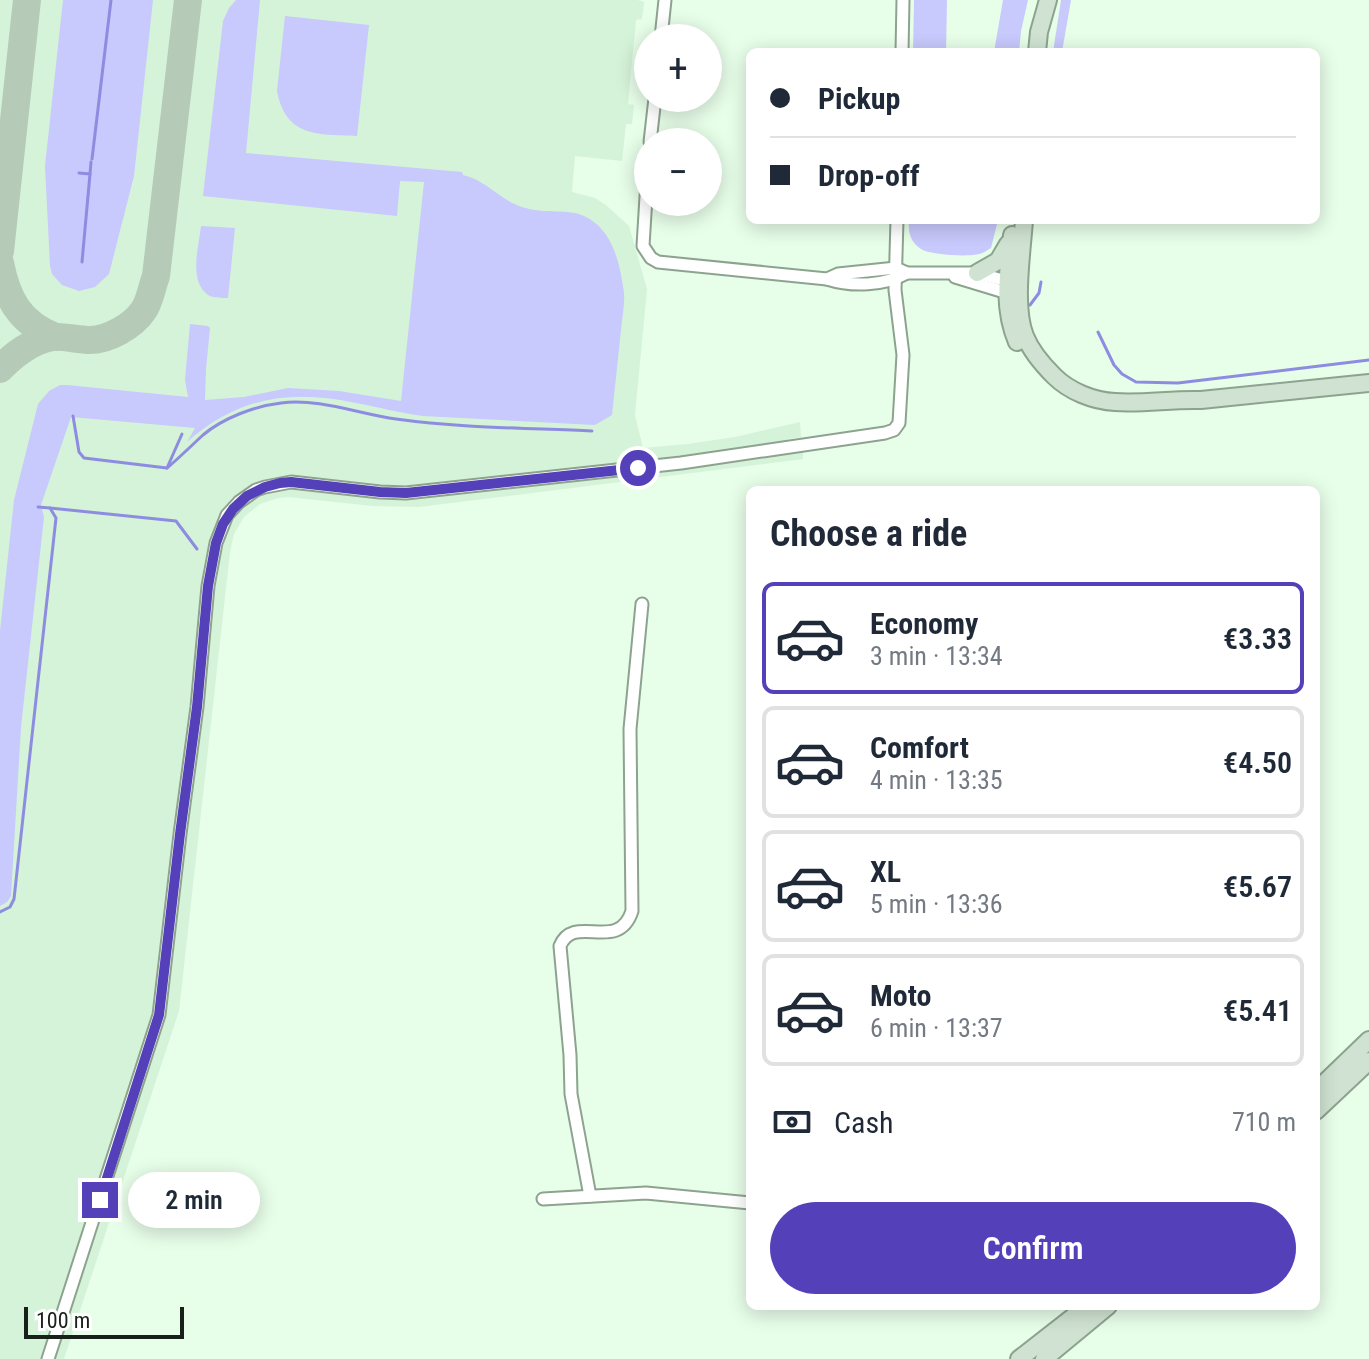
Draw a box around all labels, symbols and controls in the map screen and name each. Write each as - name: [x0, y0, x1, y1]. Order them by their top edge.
- map controls: [634, 24, 722, 216]
- button: +: [634, 24, 722, 112]
- text: Pickup: [818, 81, 900, 116]
- button: −: [634, 128, 722, 216]
- text: Drop-off: [818, 158, 920, 193]
- route start: [620, 450, 656, 486]
- text: Choose a ride: [770, 513, 967, 555]
- icon: car: [774, 602, 846, 674]
- text: Economy: [870, 606, 978, 641]
- text: €3.33: [1223, 621, 1292, 656]
- text: 3 min · 13:34: [870, 641, 1003, 671]
- icon: car: [774, 726, 846, 798]
- text: Comfort: [870, 730, 969, 765]
- text: €4.50: [1223, 745, 1292, 780]
- text: 4 min · 13:35: [870, 765, 1003, 795]
- icon: car: [774, 850, 846, 922]
- text: XL: [870, 854, 901, 889]
- text: €5.67: [1223, 869, 1292, 904]
- text: 5 min · 13:36: [870, 889, 1003, 919]
- icon: car: [774, 974, 846, 1046]
- text: Moto: [870, 978, 931, 1013]
- text: €5.41: [1223, 993, 1292, 1028]
- text: 6 min · 13:37: [870, 1013, 1003, 1043]
- icon: cash: [770, 1100, 814, 1144]
- text: Cash: [834, 1105, 894, 1140]
- text: 710 m: [1232, 1107, 1296, 1137]
- callout: 2 min: [128, 1172, 260, 1228]
- route end: [82, 1182, 118, 1218]
- text: 2 min: [165, 1185, 223, 1215]
- button: Confirm: [770, 1202, 1296, 1294]
- scale bar: [24, 1303, 184, 1339]
- text: 100 m: [36, 1308, 90, 1333]

